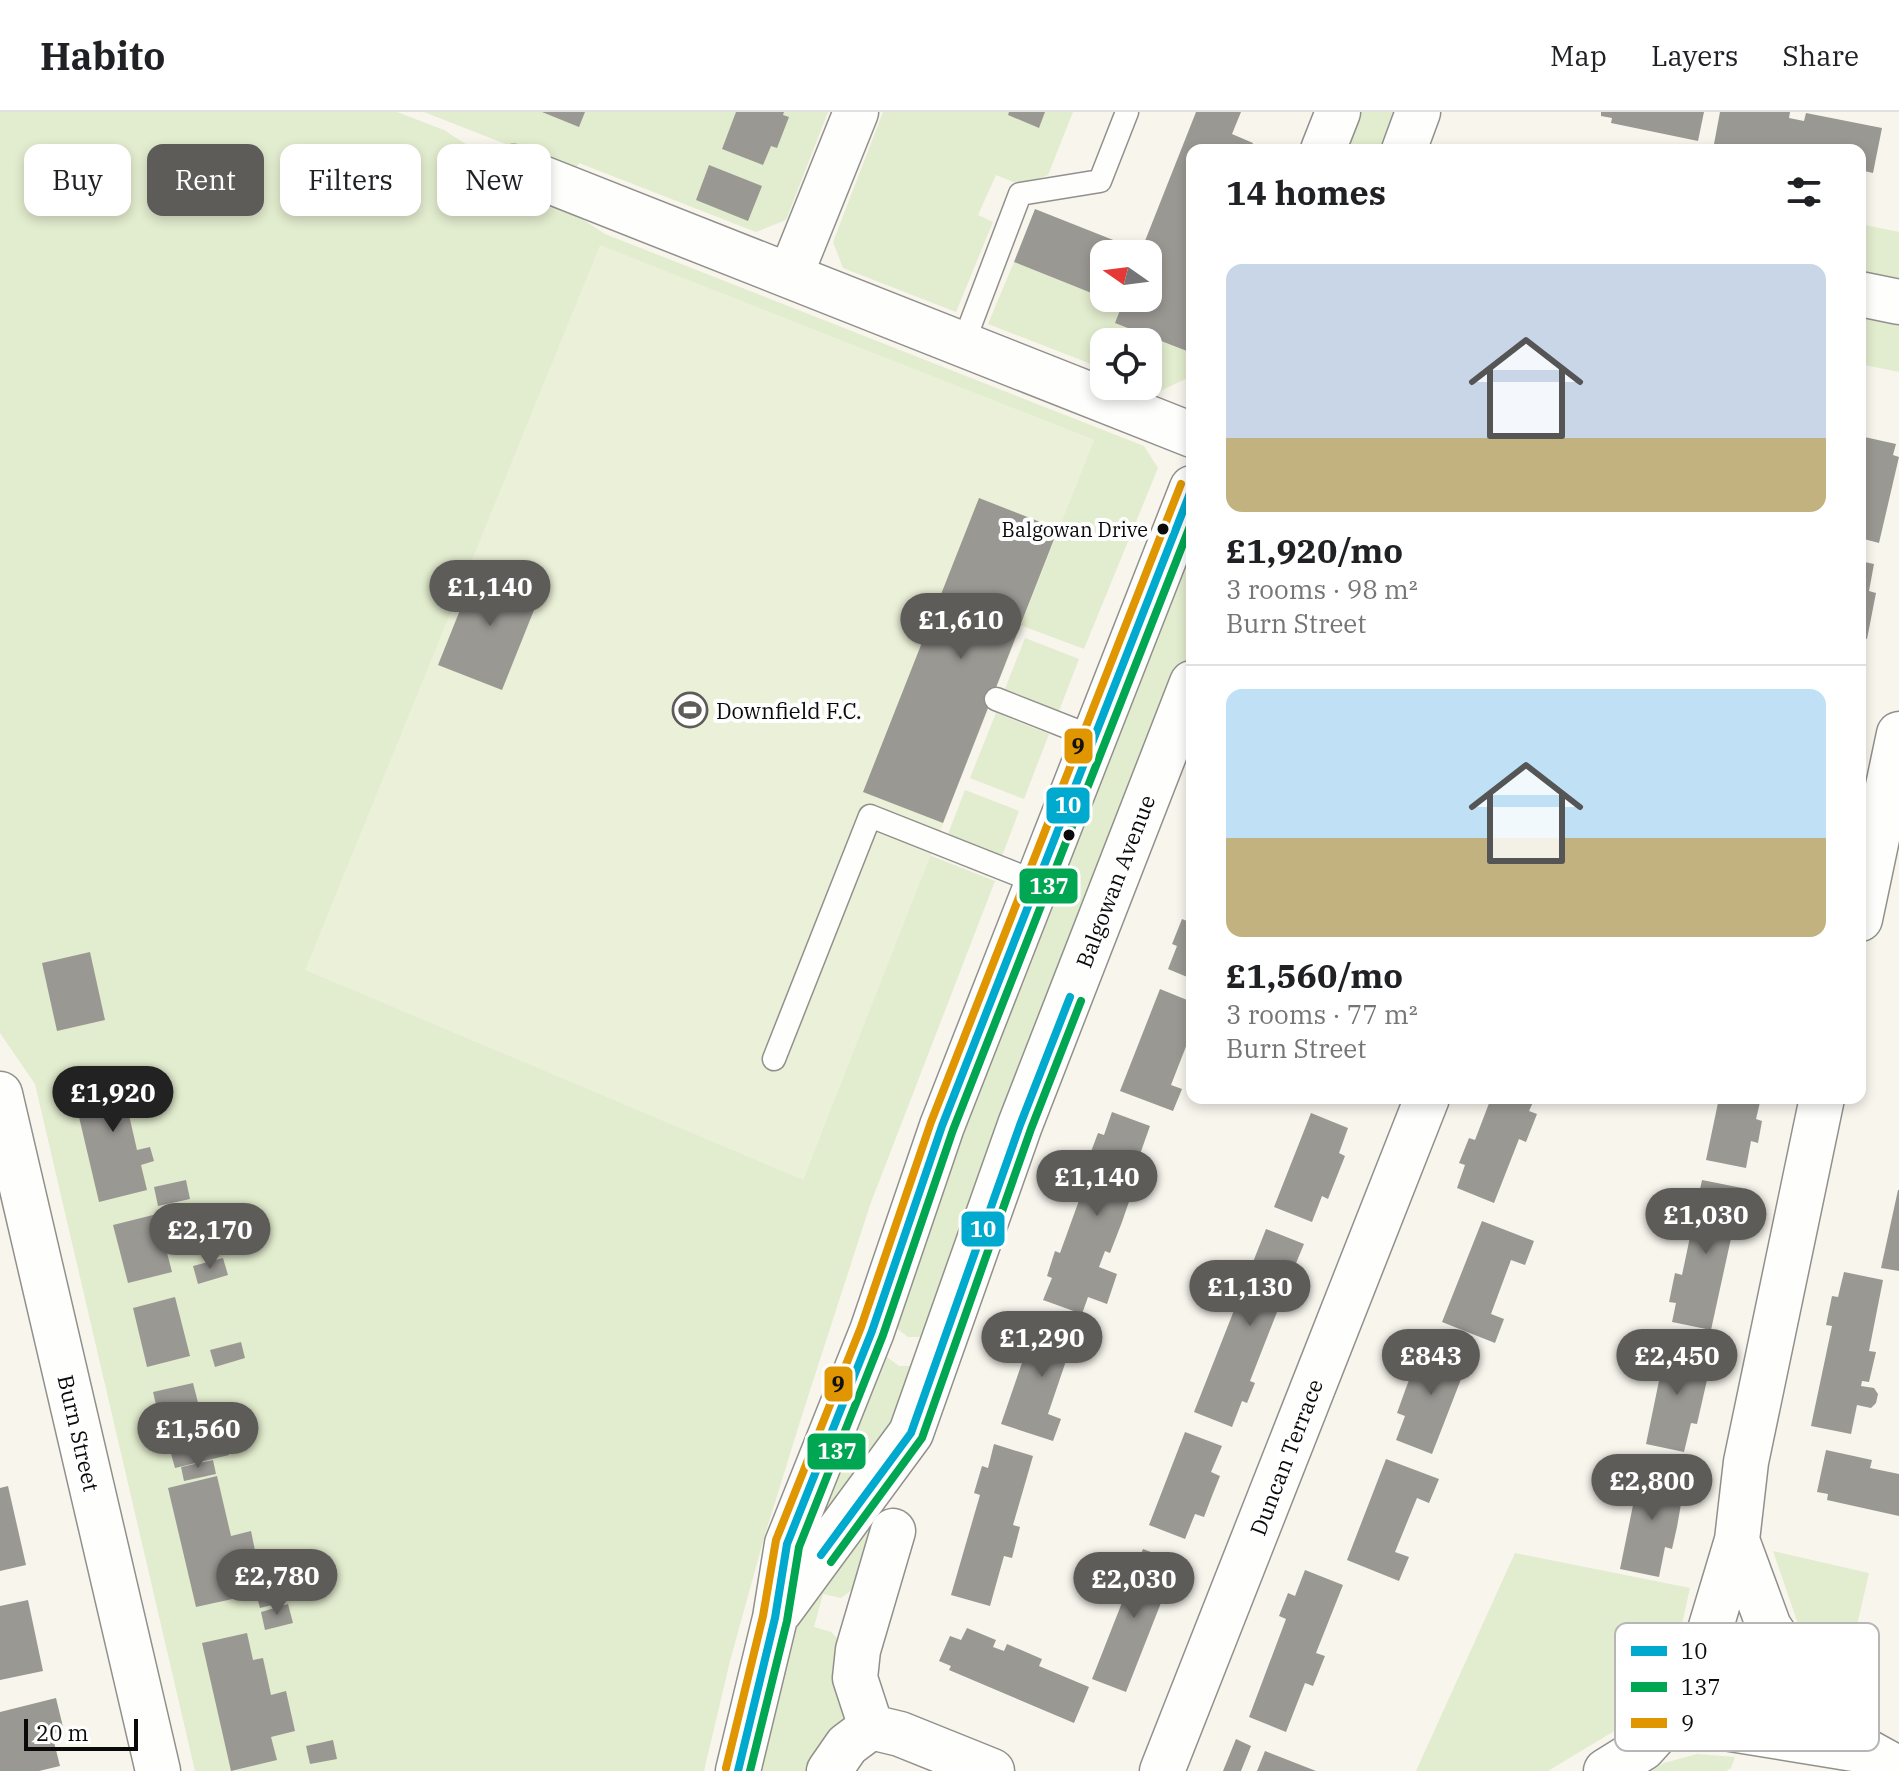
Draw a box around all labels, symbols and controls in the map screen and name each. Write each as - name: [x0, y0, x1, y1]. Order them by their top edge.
- text: Habito: [40, 31, 165, 80]
- text: Map: [1550, 37, 1607, 74]
- text: Layers: [1651, 37, 1738, 74]
- text: Share: [1782, 37, 1859, 74]
- chip: Buy: [24, 144, 131, 216]
- chip: Rent: [147, 144, 264, 216]
- chip: Filters: [280, 144, 421, 216]
- chip: New: [437, 144, 551, 216]
- text: 14 homes: [1226, 170, 1386, 214]
- icon: filters: [1782, 170, 1826, 214]
- north arrow: [1090, 240, 1162, 312]
- map controls: [1090, 240, 1162, 400]
- icon: home: [1454, 316, 1598, 460]
- button: locate: [1090, 328, 1162, 400]
- place label: Balgowan Drive: [1002, 516, 1148, 543]
- marker: Balgowan Drive: [1155, 521, 1171, 537]
- text: £1,920/mo: [1226, 528, 1403, 572]
- pin: £1,140: [425, 560, 555, 628]
- text: £1,140: [447, 569, 533, 603]
- text: 3 rooms · 98 m²: [1226, 572, 1418, 606]
- pin: £1,610: [896, 593, 1026, 661]
- text: £1,610: [918, 602, 1004, 636]
- text: Burn Street: [1226, 606, 1366, 640]
- sports icon: Downfield F.C.: [671, 691, 709, 729]
- place label: Downfield F.C.: [716, 696, 862, 725]
- line badge: 9: [1063, 727, 1094, 765]
- text: 9: [1071, 731, 1085, 760]
- icon: home: [1454, 741, 1598, 885]
- line badge: 10: [1045, 786, 1091, 825]
- text: 10: [1055, 790, 1081, 819]
- street label: Balgowan Avenue: [1069, 790, 1161, 972]
- unlabelled marker: [1061, 827, 1077, 843]
- line badge: 137: [1018, 867, 1079, 905]
- text: 137: [1029, 871, 1069, 900]
- text: £1,560/mo: [1226, 953, 1403, 997]
- text: 3 rooms · 77 m²: [1226, 997, 1418, 1031]
- text: Burn Street: [1226, 1031, 1366, 1065]
- pin: £1,920: [48, 1066, 178, 1134]
- text: £1,920: [70, 1075, 156, 1109]
- pin: £1,140: [1032, 1150, 1162, 1218]
- text: £1,140: [1054, 1159, 1140, 1193]
- pin: £1,030: [1641, 1188, 1771, 1256]
- text: £1,030: [1663, 1197, 1749, 1231]
- pin: £2,170: [145, 1203, 275, 1271]
- line badge: 10: [960, 1210, 1006, 1248]
- text: £2,170: [167, 1212, 253, 1246]
- text: 10: [970, 1214, 996, 1243]
- pin: £1,130: [1185, 1260, 1315, 1328]
- text: £1,130: [1207, 1269, 1293, 1303]
- pin: £1,290: [977, 1311, 1107, 1379]
- text: £1,290: [999, 1320, 1085, 1354]
- pin: £843: [1384, 1329, 1478, 1397]
- pin: £2,450: [1612, 1329, 1742, 1397]
- text: £843: [1400, 1338, 1462, 1372]
- text: £2,450: [1634, 1338, 1720, 1372]
- line badge: 9: [823, 1365, 854, 1403]
- text: 9: [831, 1369, 845, 1398]
- street label: Burn Street: [52, 1372, 107, 1494]
- street label: Duncan Terrace: [1243, 1375, 1329, 1539]
- pin: £1,560: [133, 1402, 263, 1470]
- text: £1,560: [155, 1411, 241, 1445]
- line badge: 137: [806, 1432, 867, 1471]
- text: 137: [817, 1436, 857, 1465]
- pin: £2,800: [1587, 1454, 1717, 1522]
- text: £2,800: [1609, 1463, 1695, 1497]
- pin: £2,780: [212, 1549, 342, 1617]
- pin: £2,030: [1069, 1552, 1199, 1620]
- text: £2,780: [234, 1558, 320, 1592]
- text: £2,030: [1091, 1561, 1177, 1595]
- legend: [1615, 1623, 1879, 1751]
- text: 10: [1681, 1636, 1707, 1665]
- text: 137: [1681, 1672, 1721, 1701]
- text: 9: [1681, 1708, 1694, 1737]
- scale bar: [24, 1715, 138, 1751]
- text: 20 m: [36, 1718, 88, 1747]

